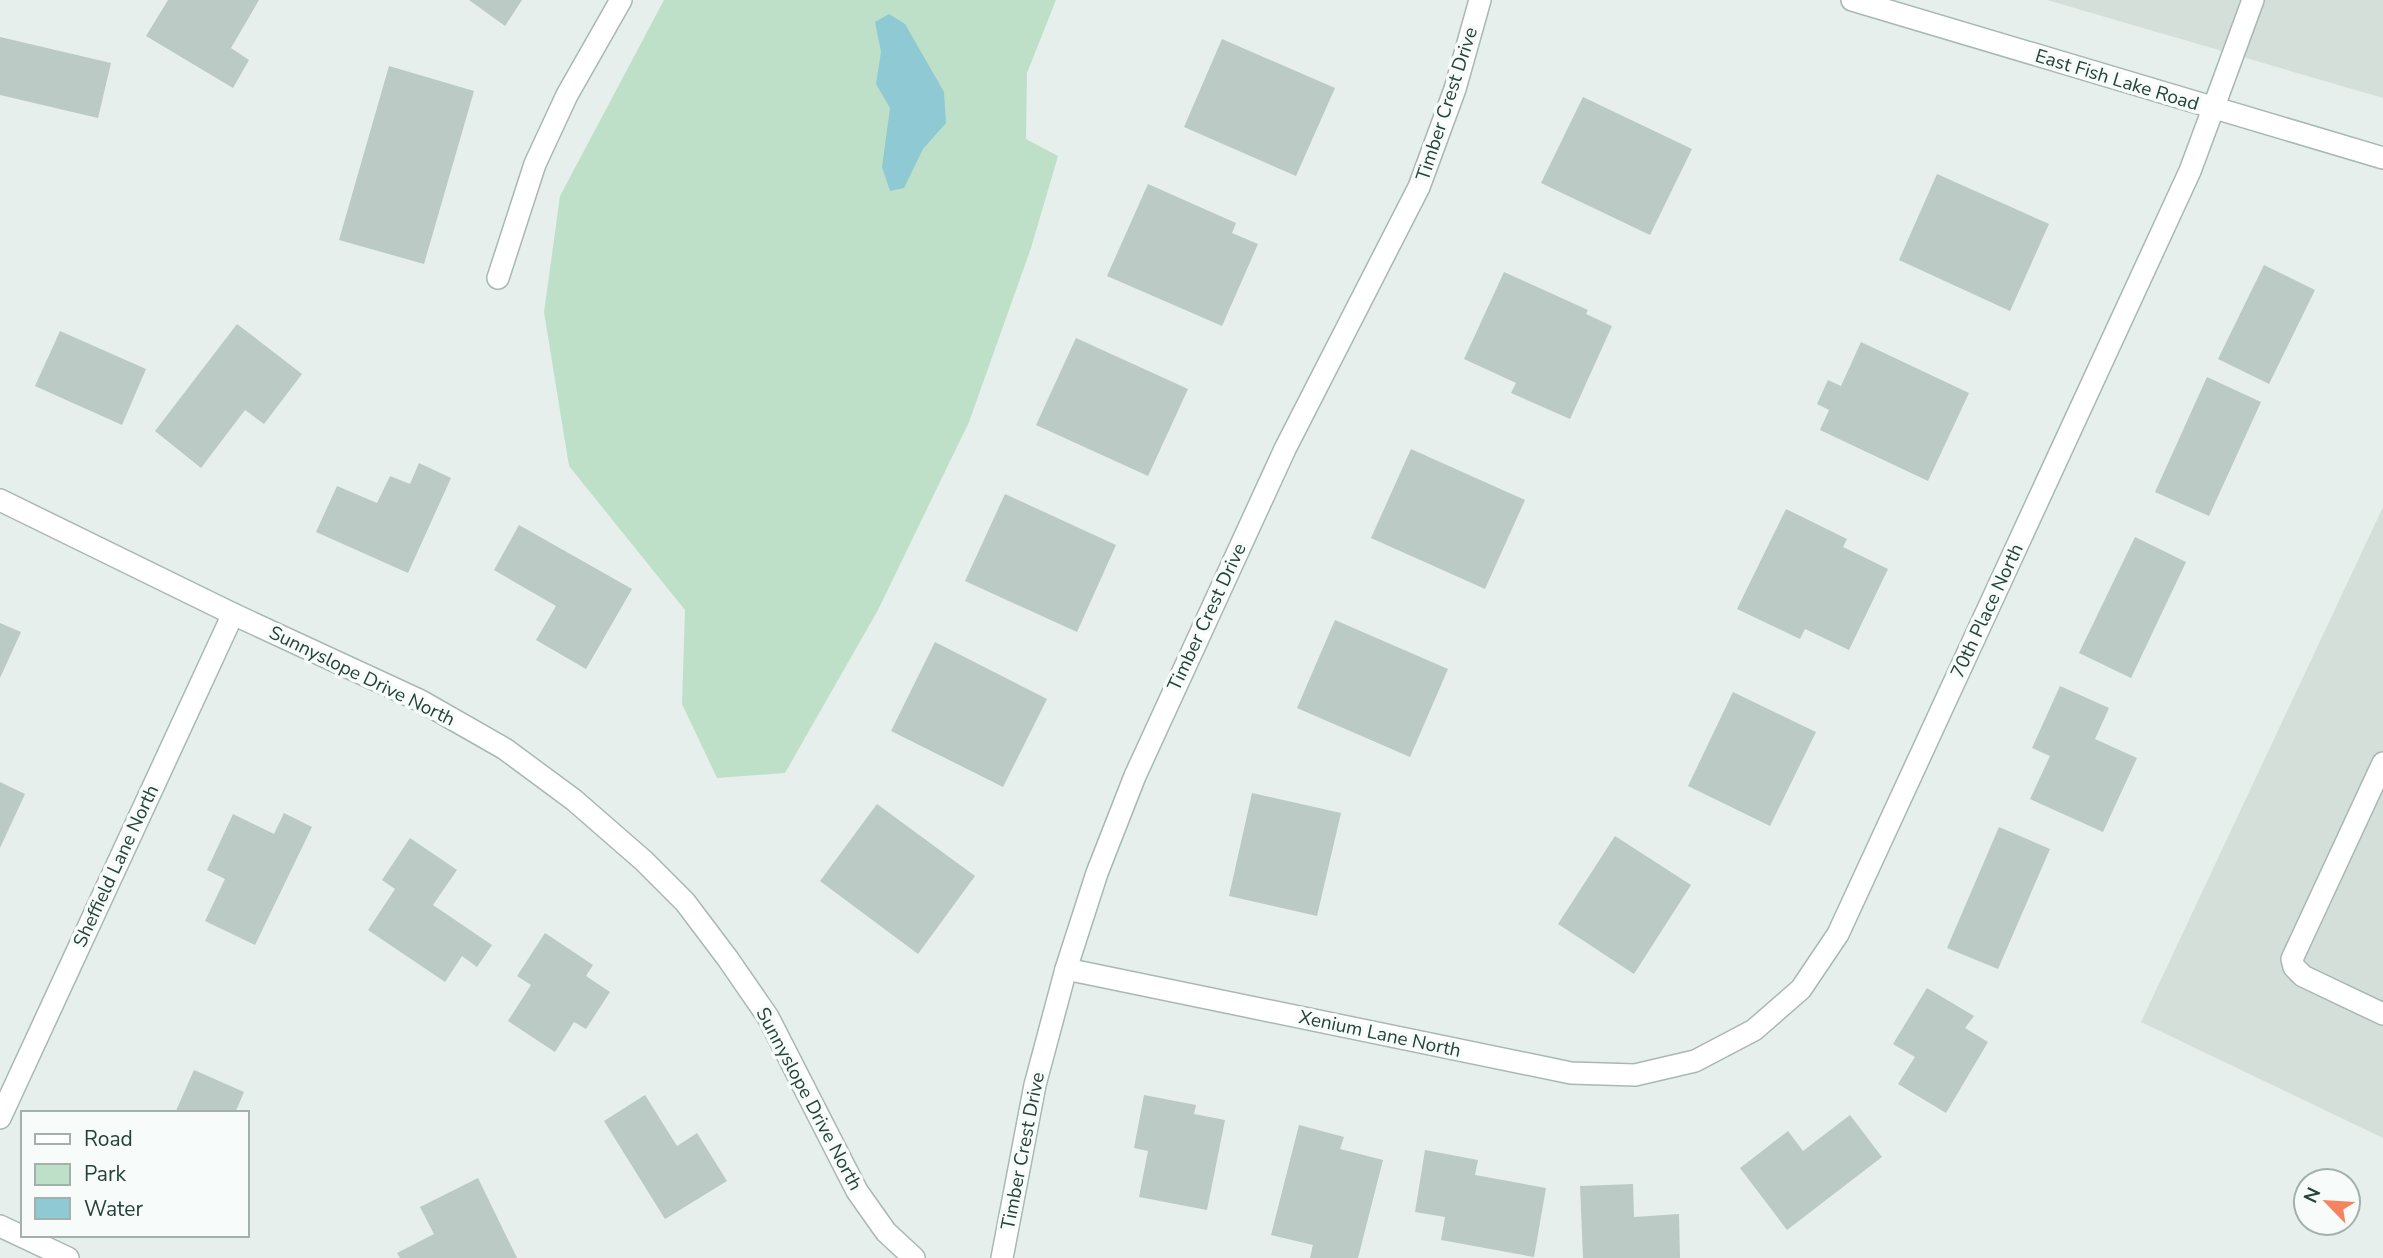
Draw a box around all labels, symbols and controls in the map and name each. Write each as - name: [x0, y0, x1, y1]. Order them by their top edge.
- street label: Timber Crest Drive: [1410, 24, 1484, 184]
- street label: East Fish Lake Road: [2032, 43, 2202, 117]
- street label: Timber Crest Drive: [1161, 539, 1253, 695]
- street label: 70th Place North: [1944, 539, 2030, 683]
- street label: Sunnyslope Drive North: [265, 620, 459, 732]
- street label: Sheffield Lane North: [67, 781, 165, 951]
- street label: Sunnyslope Drive North: [750, 1003, 868, 1195]
- street label: Xenium Lane North: [1297, 1004, 1463, 1064]
- street label: Timber Crest Drive: [995, 1070, 1051, 1232]
- legend: [21, 1111, 248, 1237]
- text: Road: [84, 1125, 133, 1153]
- text: Park: [84, 1160, 126, 1188]
- north arrow: [2292, 1167, 2362, 1237]
- text: N: [2298, 1183, 2327, 1207]
- text: Water: [84, 1195, 143, 1223]

